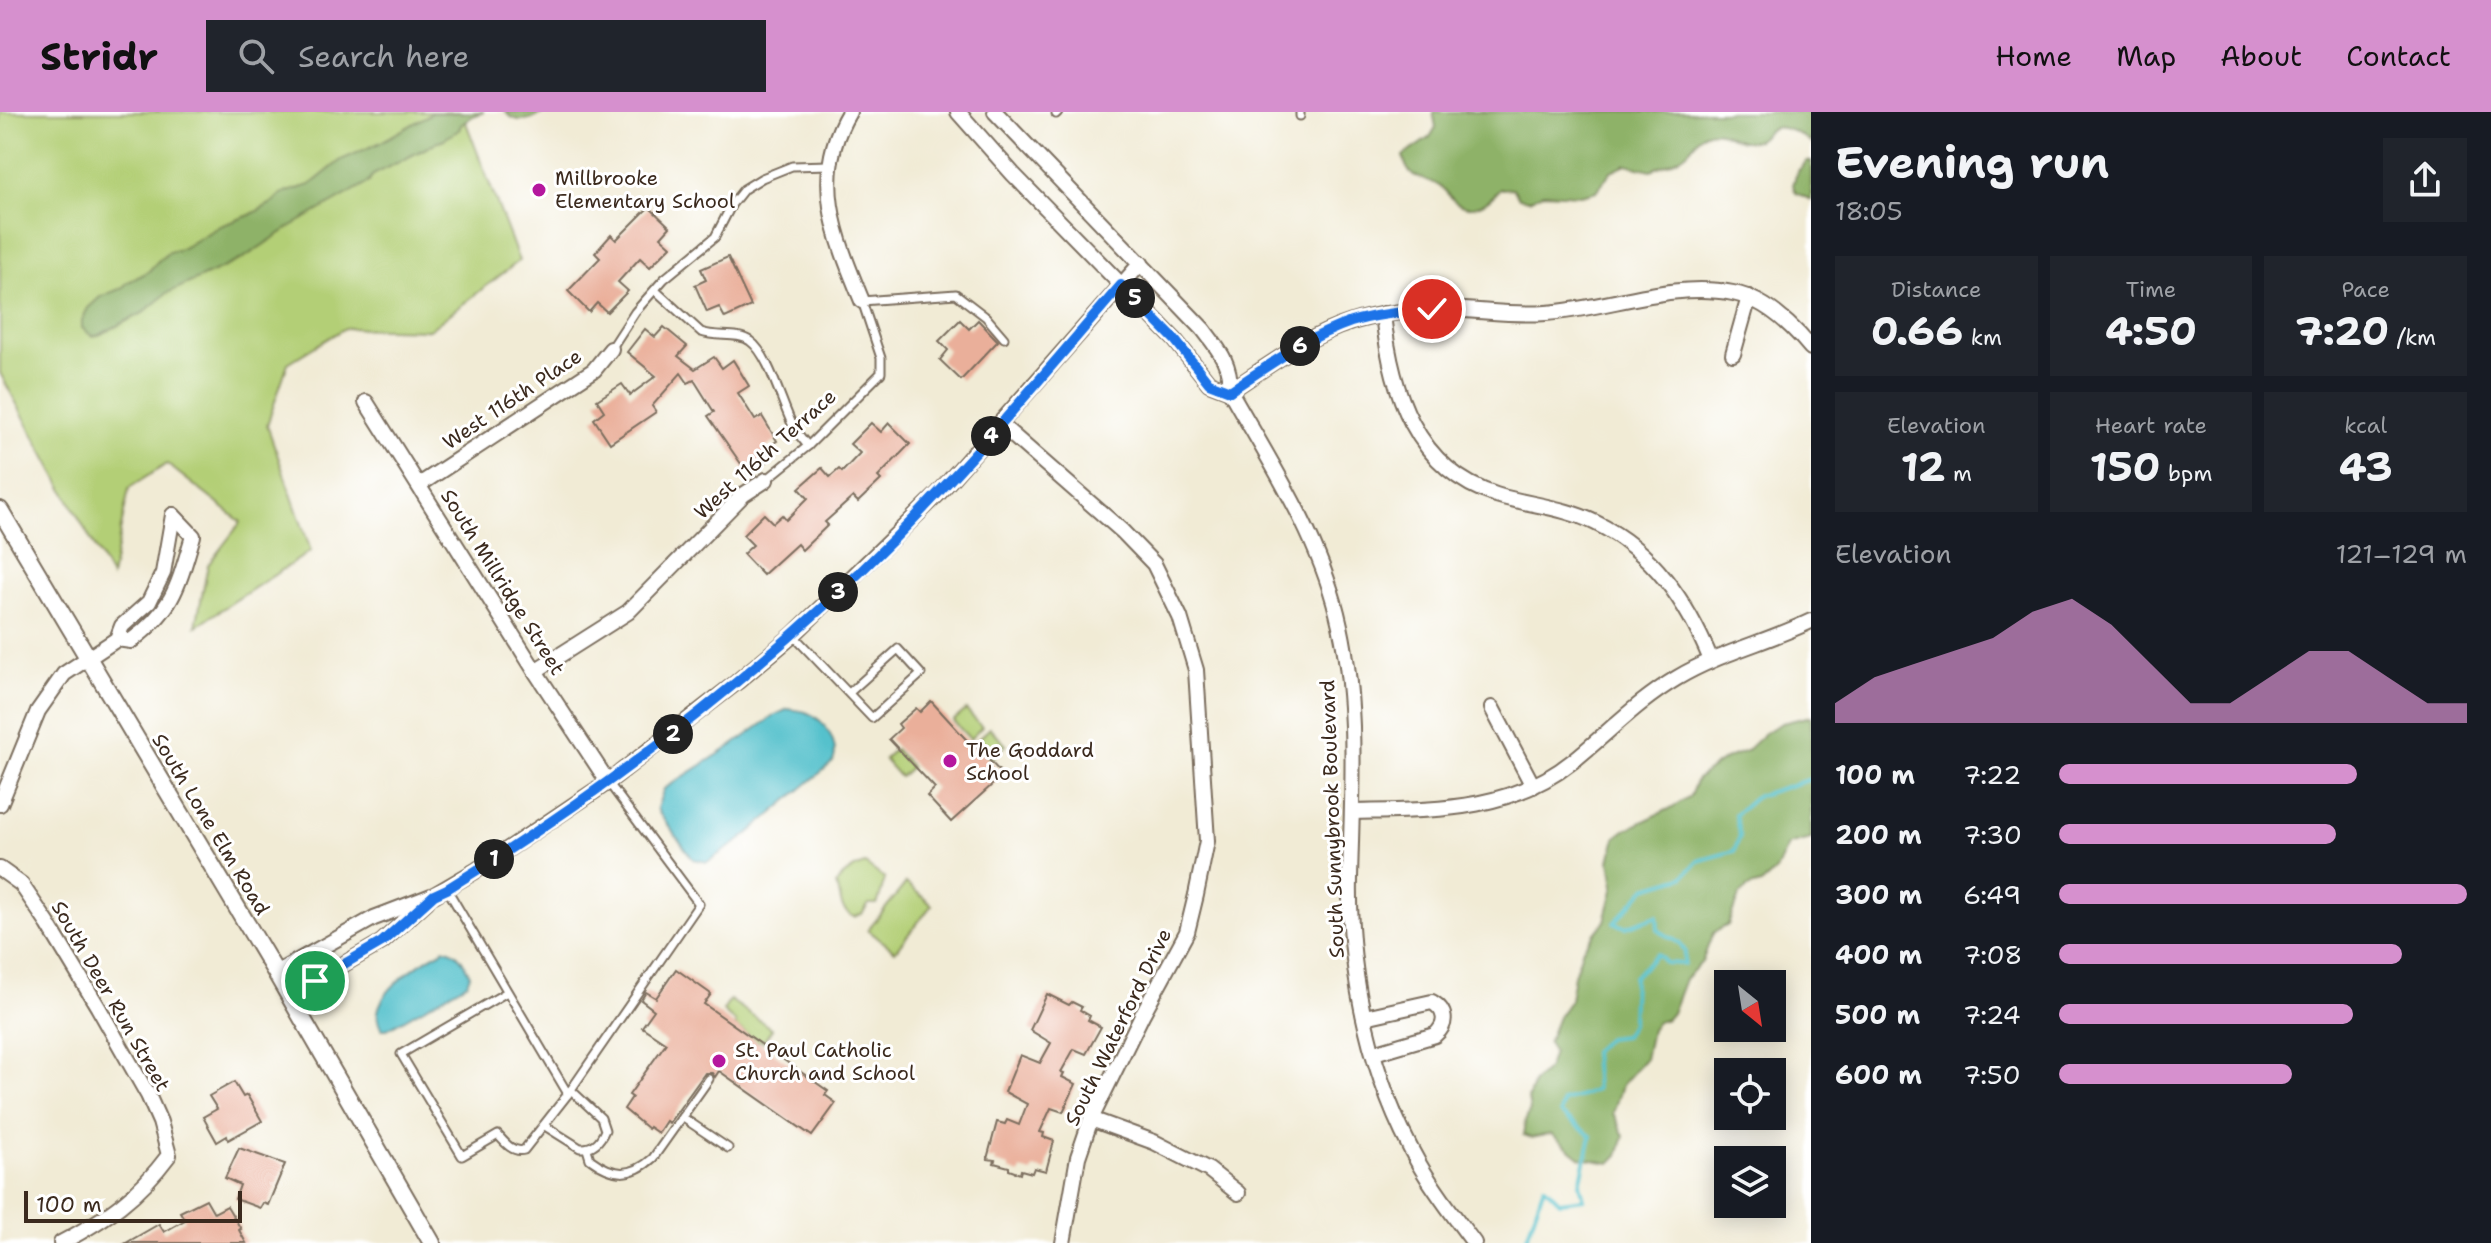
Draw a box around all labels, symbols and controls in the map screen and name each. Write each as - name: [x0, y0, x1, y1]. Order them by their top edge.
- search box: [206, 20, 766, 92]
- text: Stridr: [40, 31, 158, 82]
- icon: search: [234, 34, 278, 78]
- text: Search here: [298, 36, 469, 77]
- text: Home: [1995, 37, 2072, 75]
- text: Map: [2116, 37, 2176, 75]
- text: About: [2220, 37, 2302, 75]
- text: Contact: [2346, 37, 2451, 75]
- text: Evening run: [1835, 133, 2109, 192]
- button: share: [2383, 138, 2467, 222]
- place label: Millbrooke Elementary School: [555, 165, 735, 214]
- marker: Millbrooke Elementary School: [530, 181, 548, 199]
- text: 18:05: [1835, 193, 1903, 228]
- pin: [1398, 275, 1466, 343]
- text: Distance: [1891, 275, 1981, 304]
- text: Time: [2126, 275, 2176, 304]
- text: Pace: [2341, 275, 2390, 304]
- pin: 5: [1115, 278, 1155, 318]
- text: 5: [1128, 283, 1142, 312]
- icon: check: [1410, 287, 1454, 331]
- text: 0.66: [1871, 304, 1963, 358]
- text: 4:50: [2105, 304, 2197, 358]
- text: 7:20: [2295, 304, 2389, 358]
- text: km: [1963, 323, 2002, 352]
- text: /km: [2389, 323, 2436, 352]
- pin: 6: [1280, 326, 1320, 366]
- text: 6: [1292, 331, 1308, 360]
- street label: West 116th Place: [437, 343, 587, 455]
- street label: West 116th Terrace: [688, 383, 842, 525]
- text: Elevation: [1887, 411, 1986, 440]
- text: Heart rate: [2095, 411, 2207, 440]
- text: kcal: [2344, 411, 2387, 440]
- pin: 4: [971, 416, 1011, 456]
- text: 4: [983, 421, 999, 450]
- text: 12: [1901, 440, 1946, 494]
- text: 150: [2090, 440, 2161, 494]
- text: 43: [2339, 440, 2393, 494]
- text: m: [1946, 459, 1972, 488]
- text: bpm: [2161, 459, 2212, 488]
- street label: South Millridge Street: [435, 484, 571, 680]
- text: Elevation: [1835, 536, 1951, 571]
- text: 121–129 m: [2336, 536, 2467, 571]
- pin: 3: [818, 572, 858, 612]
- text: 3: [830, 577, 846, 606]
- street label: South Sunnybrook Boulevard: [1314, 679, 1350, 959]
- pin: 2: [653, 714, 693, 754]
- text: 2: [665, 719, 681, 748]
- street label: South Lone Elm Road: [146, 728, 276, 920]
- place label: The Goddard School: [966, 737, 1094, 786]
- marker: The Goddard School: [941, 752, 959, 770]
- text: 100 m: [1835, 757, 1915, 792]
- text: 7:22: [1963, 757, 2021, 792]
- text: 200 m: [1835, 817, 1922, 852]
- text: 7:30: [1963, 817, 2022, 852]
- pin: 1: [474, 839, 514, 879]
- text: 1: [489, 844, 499, 873]
- text: 300 m: [1835, 877, 1922, 912]
- text: 6:49: [1963, 877, 2021, 912]
- street label: South Deer Run Street: [46, 896, 176, 1096]
- street label: South Waterford Drive: [1059, 924, 1177, 1130]
- text: 400 m: [1835, 937, 1922, 972]
- text: 7:08: [1963, 937, 2023, 972]
- pin: [281, 947, 349, 1015]
- icon: arrive: [293, 959, 337, 1003]
- north arrow: [1714, 970, 1786, 1042]
- map controls: [1714, 970, 1786, 1218]
- text: 500 m: [1835, 997, 1920, 1032]
- text: 7:24: [1963, 997, 2021, 1032]
- place label: St. Paul Catholic Church and School: [735, 1037, 915, 1086]
- marker: St. Paul Catholic Church and School: [710, 1052, 728, 1070]
- text: 600 m: [1835, 1057, 1922, 1092]
- text: 7:50: [1963, 1057, 2021, 1092]
- button: locate: [1714, 1058, 1786, 1130]
- button: layers: [1714, 1146, 1786, 1218]
- scale bar: [24, 1187, 242, 1223]
- text: 100 m: [36, 1190, 102, 1219]

